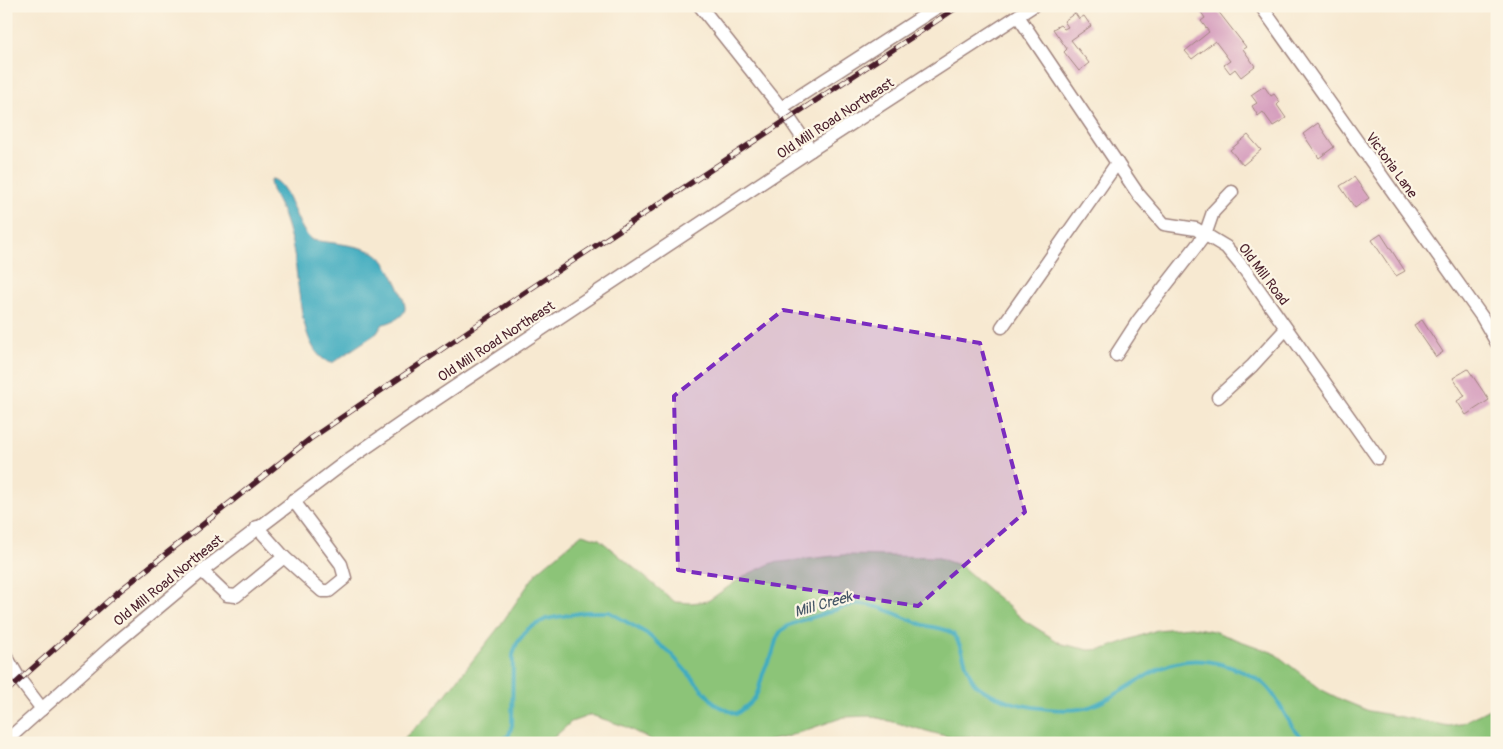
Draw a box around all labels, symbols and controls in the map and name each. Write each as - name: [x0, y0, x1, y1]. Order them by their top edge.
- street label: Old Mill Road Northeast: [774, 74, 897, 163]
- street label: Victoria Lane: [1362, 129, 1421, 202]
- street label: Old Mill Road: [1235, 240, 1293, 309]
- street label: Old Mill Road Northeast: [435, 297, 558, 386]
- street label: Old Mill Road Northeast: [110, 531, 227, 630]
- water label: Mill Creek: [792, 587, 856, 622]

